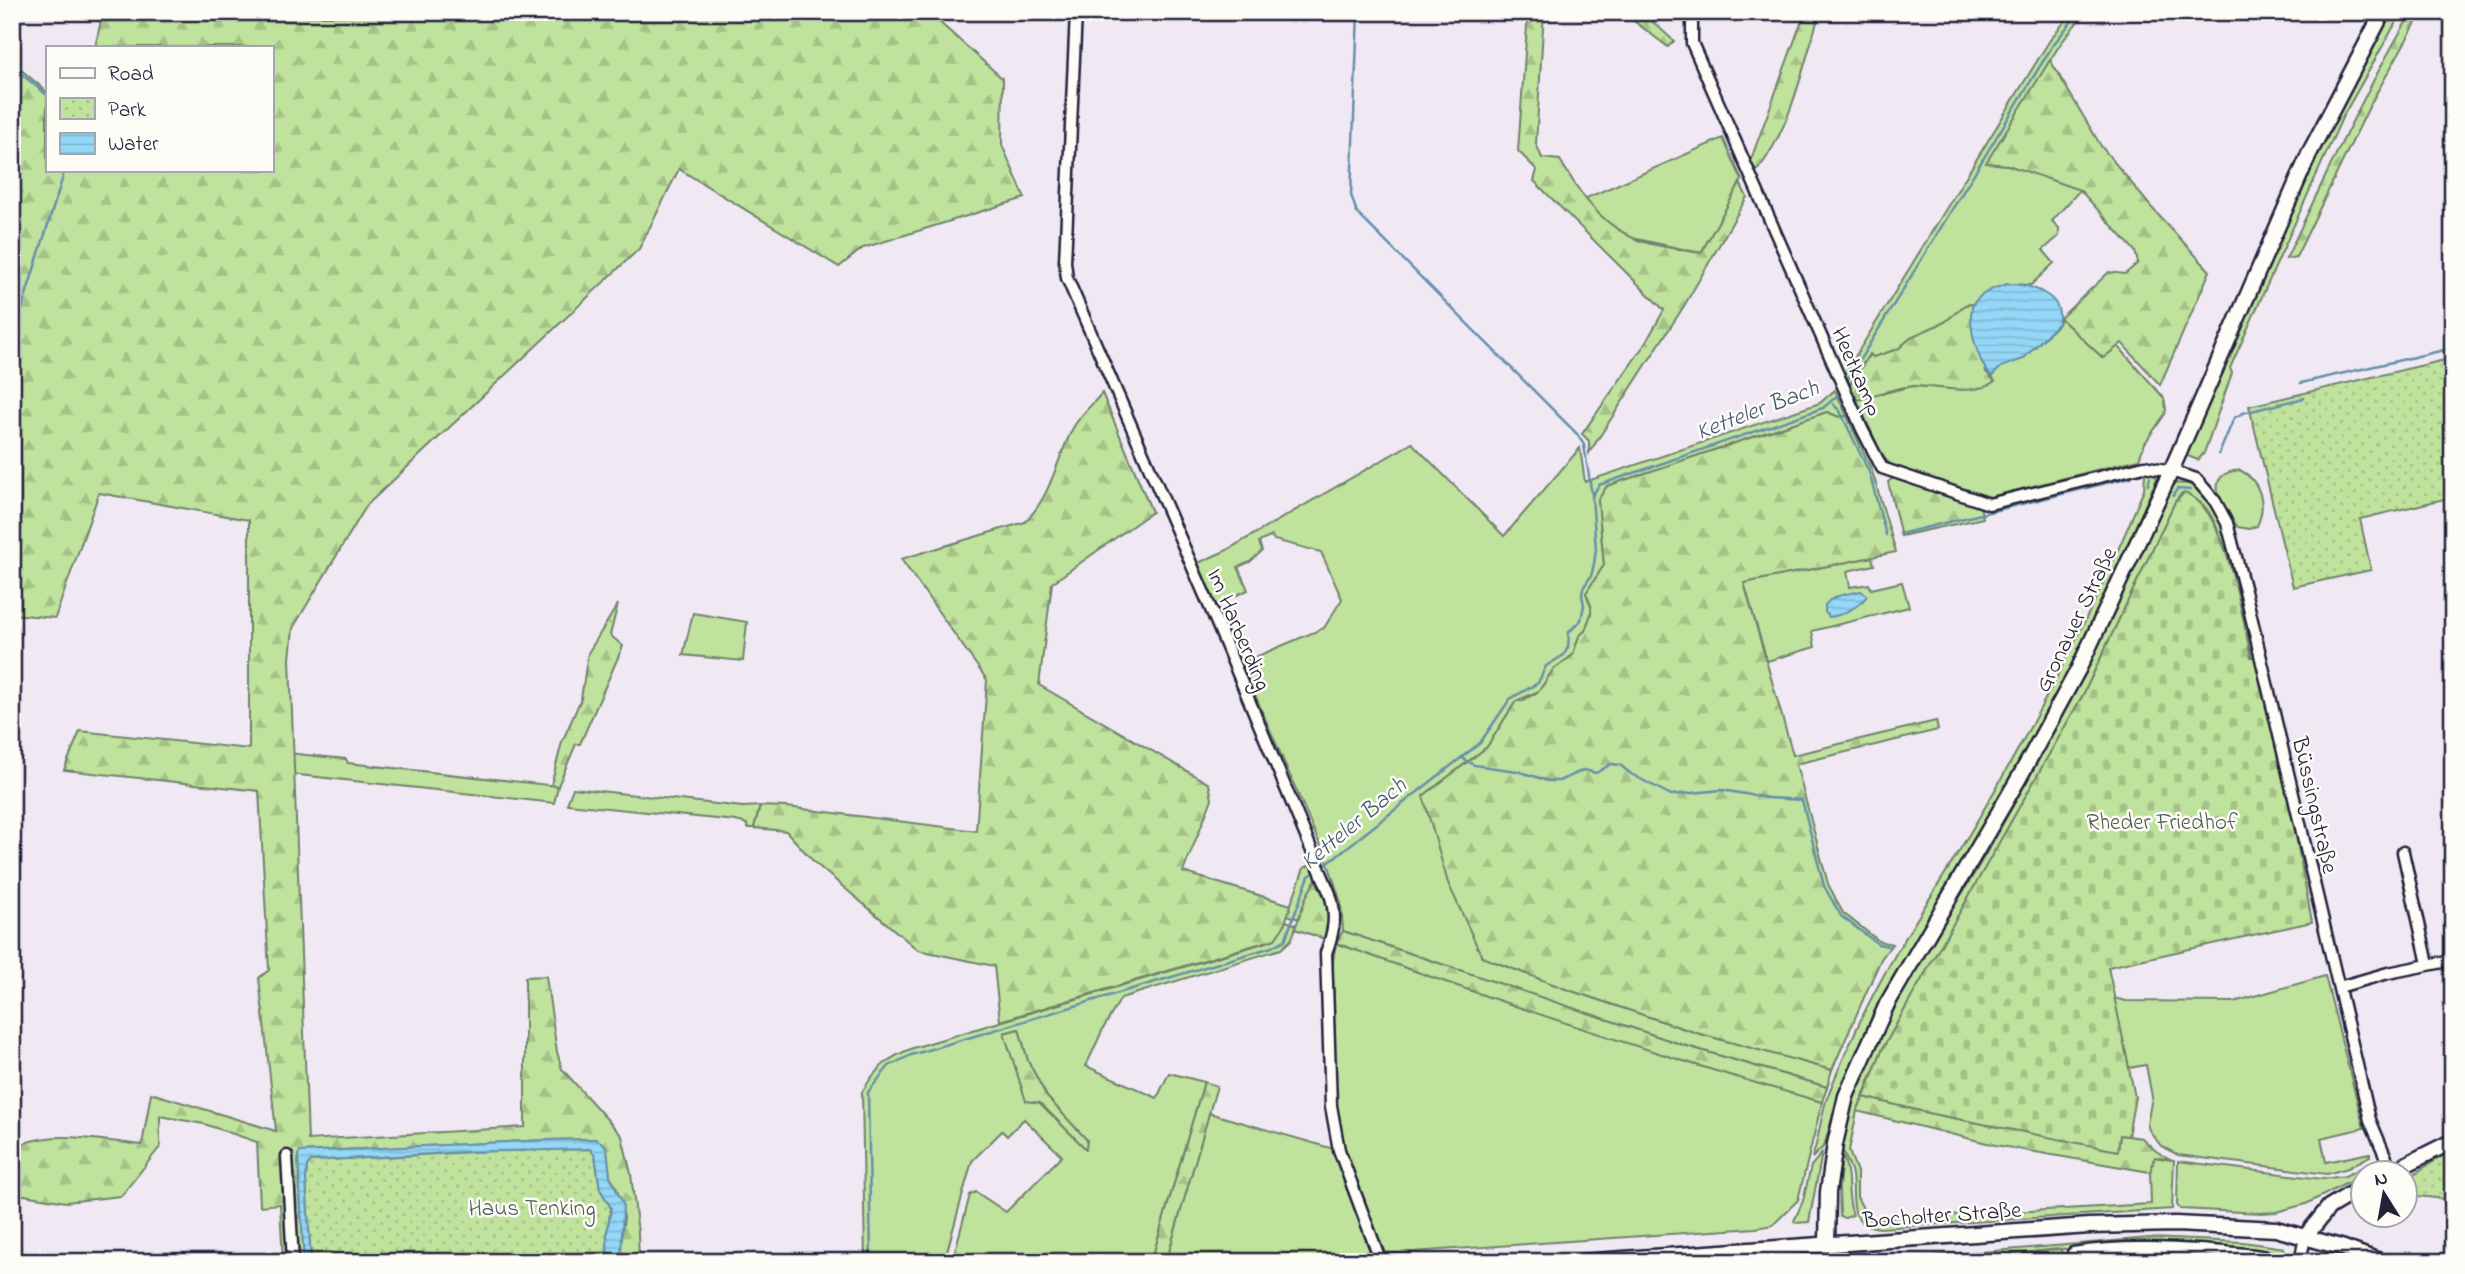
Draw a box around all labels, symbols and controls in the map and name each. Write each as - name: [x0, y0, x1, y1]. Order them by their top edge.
- legend: [46, 46, 273, 172]
- text: Road: [108, 60, 154, 90]
- text: Park: [108, 96, 147, 126]
- text: Water: [108, 130, 159, 160]
- street label: Heetkamp: [1821, 322, 1890, 422]
- water label: Ketteler Bach: [1692, 372, 1825, 451]
- street label: Gronauer Straße: [2028, 541, 2127, 698]
- street label: Im Harberding: [1196, 564, 1278, 697]
- street label: Büssingstraße: [2281, 733, 2345, 878]
- water label: Ketteler Bach: [1294, 770, 1416, 880]
- park label: Rheder Friedhof: [2086, 807, 2238, 840]
- north arrow: [2350, 1158, 2420, 1228]
- text: N: [2372, 1165, 2390, 1194]
- park label: Haus Tenking: [468, 1193, 596, 1227]
- street label: Bocholter Straße: [1861, 1194, 2023, 1239]

